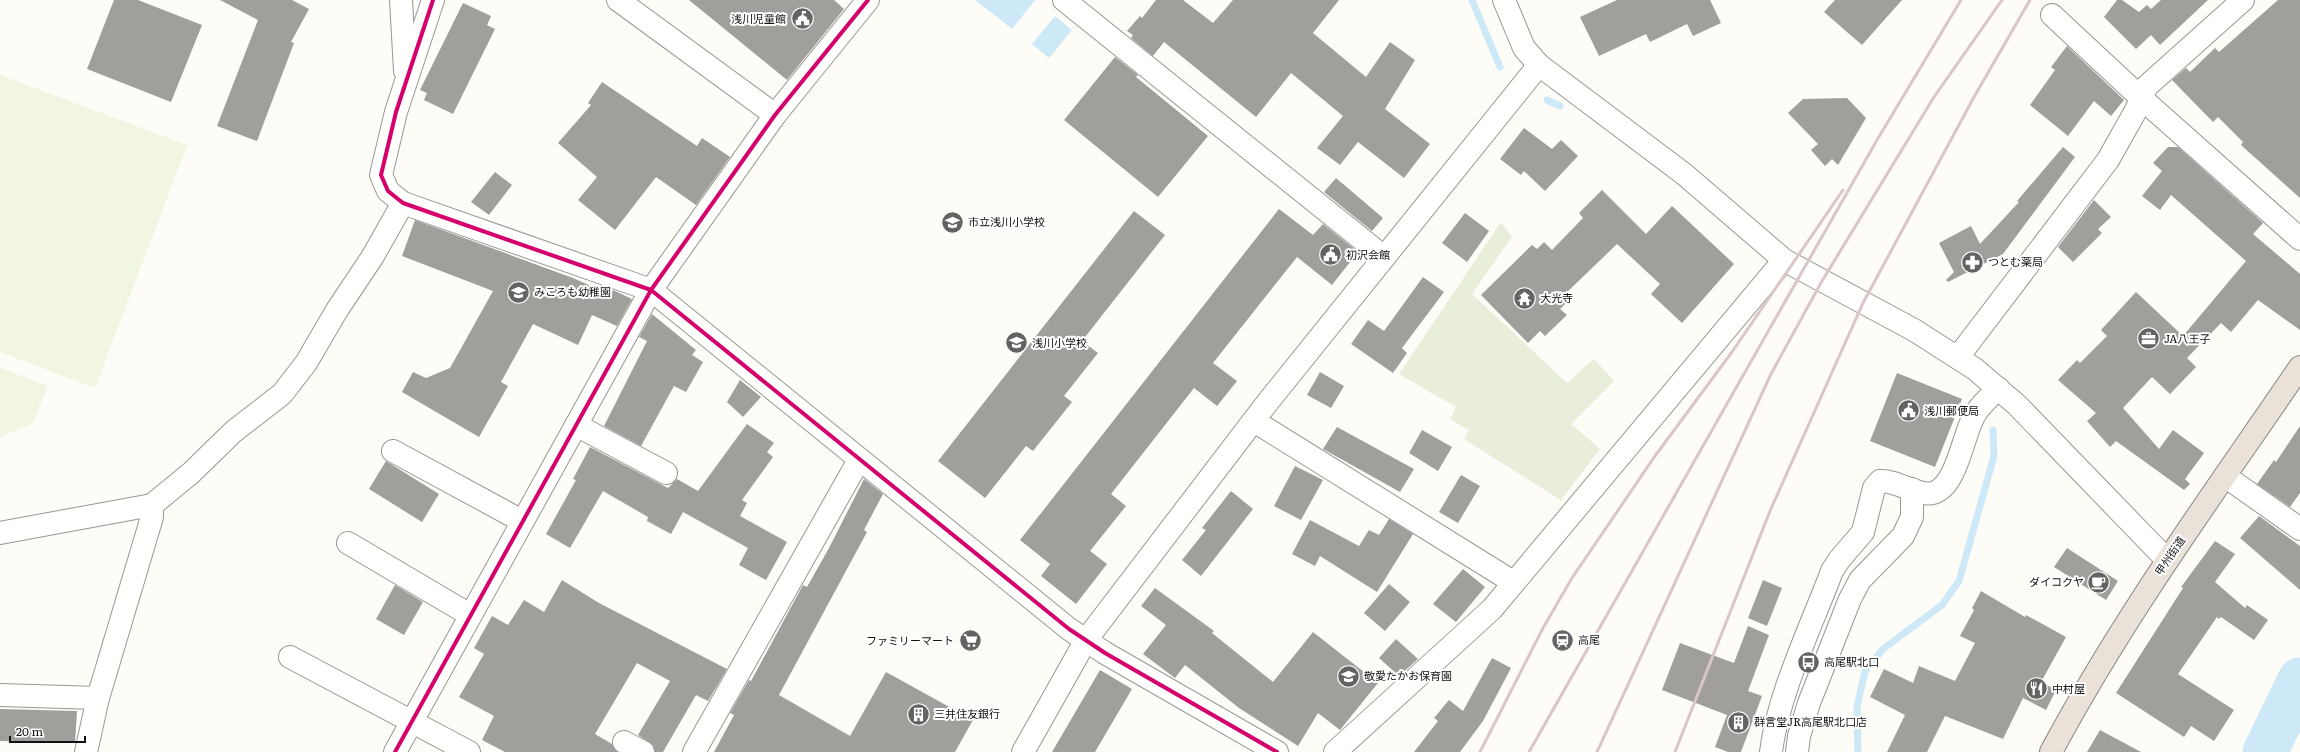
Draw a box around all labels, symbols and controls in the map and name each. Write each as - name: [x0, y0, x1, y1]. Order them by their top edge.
- public building icon: 浅川児童館: [789, 6, 815, 32]
- place label: 浅川児童館: [731, 10, 786, 26]
- school or university icon: 市立浅川小学校: [939, 209, 965, 235]
- place label: 市立浅川小学校: [968, 213, 1045, 229]
- public building icon: 初沢会館: [1318, 242, 1344, 268]
- place label: 初沢会館: [1346, 246, 1390, 262]
- pharmacy icon: つとむ薬局: [1959, 249, 1985, 275]
- place label: つとむ薬局: [1988, 253, 2043, 269]
- school or university icon: みころも幼稚園: [506, 279, 532, 305]
- place label: みころも幼稚園: [534, 283, 611, 299]
- temple icon: 大光寺: [1511, 285, 1537, 311]
- place label: 大光寺: [1540, 289, 1573, 305]
- office icon: JA八王子: [2136, 326, 2162, 352]
- school or university icon: 浅川小学校: [1004, 330, 1030, 356]
- place label: JA八王子: [2164, 330, 2210, 346]
- place label: 浅川小学校: [1032, 334, 1087, 350]
- public building icon: 浅川郵便局: [1895, 398, 1921, 424]
- place label: 浅川郵便局: [1924, 402, 1979, 418]
- street label: 甲州街道: [2150, 533, 2188, 578]
- cafe icon: ダイコクヤ: [2086, 569, 2112, 595]
- place label: ダイコクヤ: [2029, 573, 2084, 589]
- station icon: 高尾: [1549, 627, 1575, 653]
- supermarket icon: ファミリーマート: [957, 628, 983, 654]
- place label: 高尾: [1578, 631, 1600, 647]
- place label: ファミリーマート: [866, 632, 954, 648]
- bus stop icon: 高尾駅北口: [1796, 649, 1822, 675]
- place label: 高尾駅北口: [1824, 653, 1879, 669]
- school or university icon: 敬愛たかお保育園: [1335, 663, 1361, 689]
- place label: 敬愛たかお保育園: [1364, 667, 1452, 683]
- restaurant icon: 中村屋: [2023, 676, 2049, 702]
- place label: 中村屋: [2052, 680, 2085, 696]
- building icon: 三井住友銀行: [906, 701, 932, 727]
- place label: 三井住友銀行: [934, 705, 1000, 721]
- building icon: 群言堂JR高尾駅北口店: [1726, 709, 1752, 735]
- place label: 群言堂JR高尾駅北口店: [1754, 713, 1867, 729]
- scale bar: [10, 718, 85, 744]
- text: 20 m: [16, 722, 43, 740]

